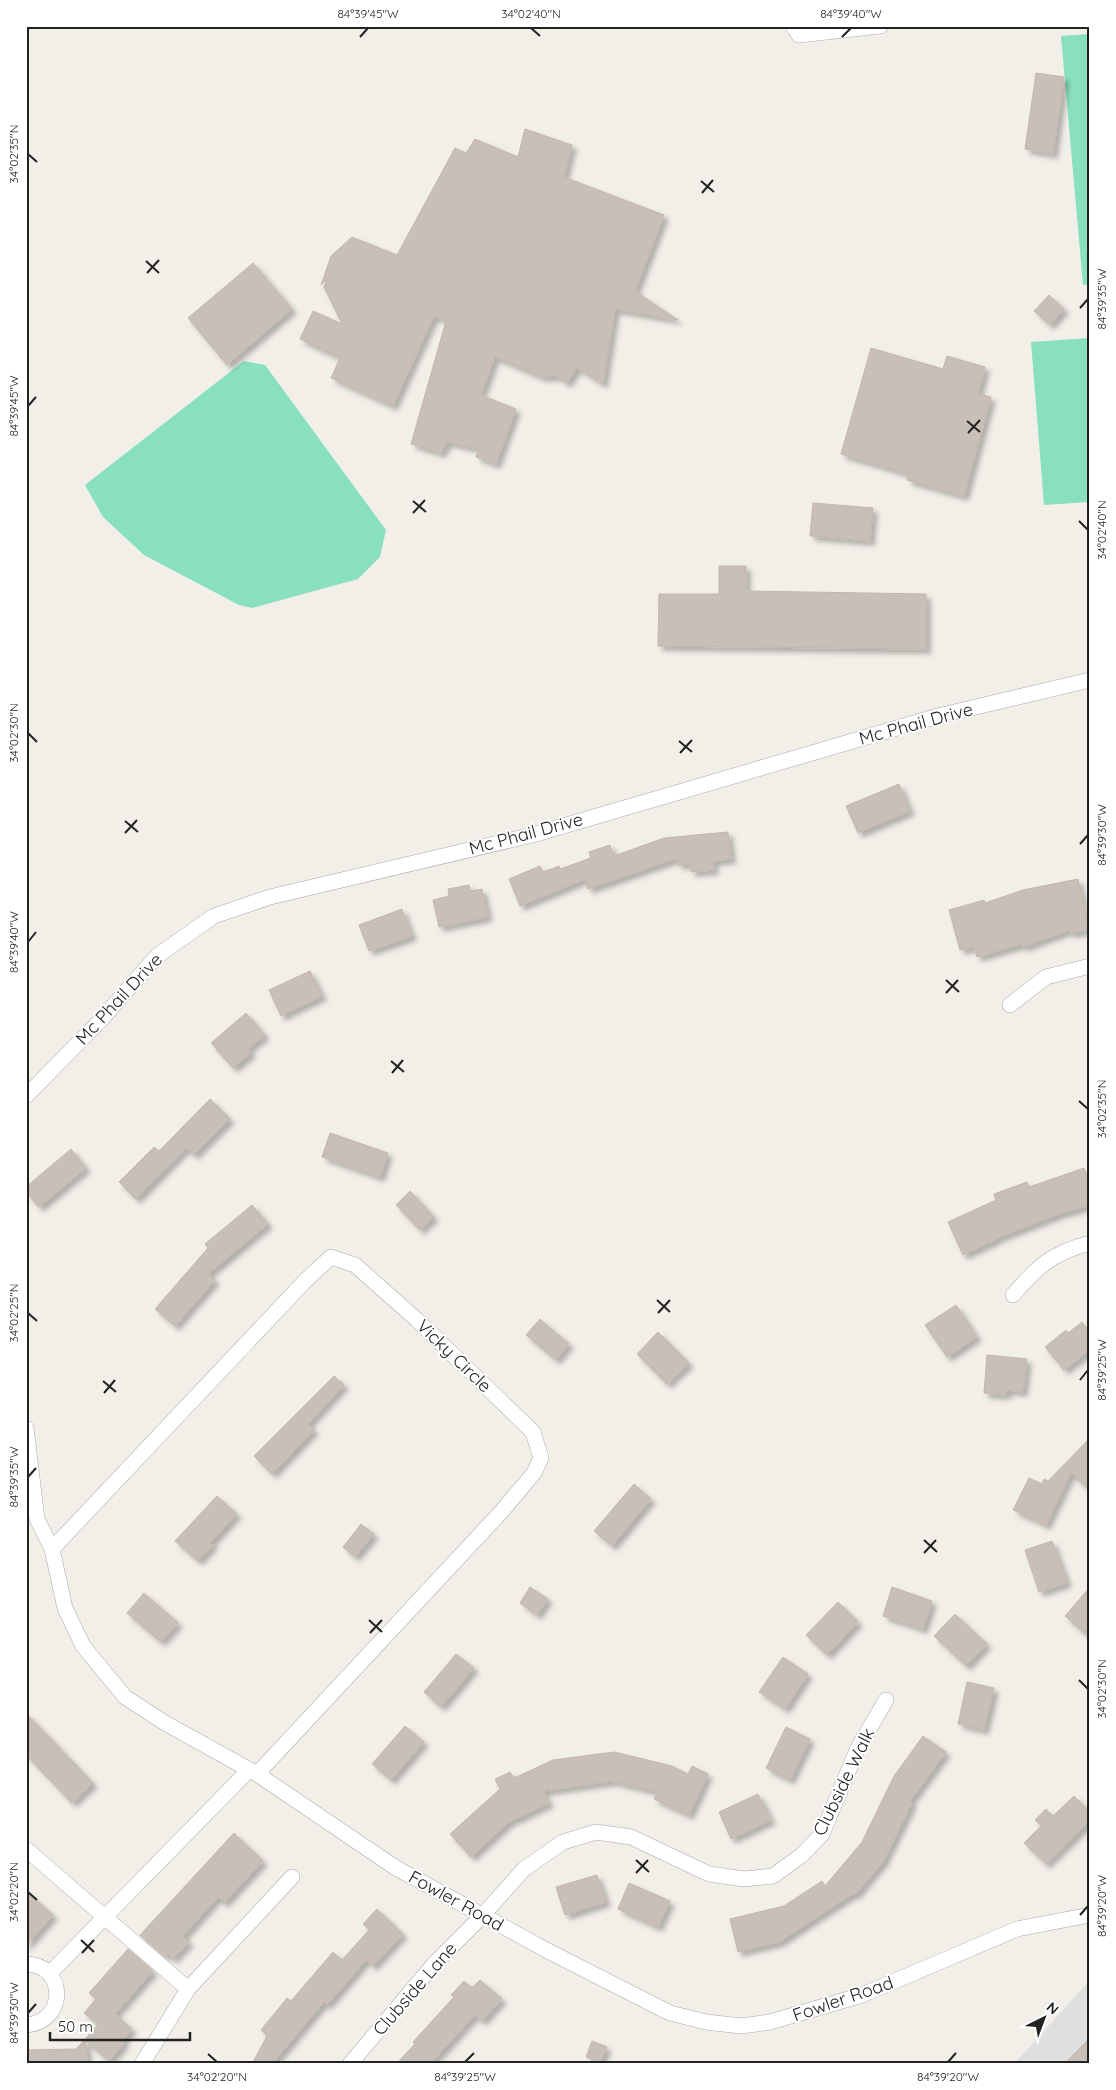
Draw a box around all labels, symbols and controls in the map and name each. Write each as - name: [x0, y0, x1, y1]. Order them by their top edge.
- text: 84°39'45"W: [337, 6, 399, 21]
- text: 34°02'40"N: [501, 6, 561, 21]
- text: 84°39'40"W: [820, 6, 882, 21]
- text: 34°02'35"N: [6, 125, 21, 183]
- text: 84°39'35"W: [1094, 268, 1109, 330]
- text: 84°39'45"W: [6, 375, 21, 437]
- text: 34°02'40"N: [1094, 500, 1109, 560]
- street label: Mc Phail Drive: [856, 697, 975, 750]
- text: 34°02'30"N: [6, 703, 21, 763]
- text: 84°39'30"W: [1094, 804, 1109, 866]
- street label: Mc Phail Drive: [466, 807, 585, 860]
- text: 84°39'40"W: [6, 911, 21, 973]
- street label: Mc Phail Drive: [70, 948, 167, 1049]
- text: 34°02'35"N: [1094, 1080, 1109, 1138]
- text: 34°02'25"N: [6, 1283, 21, 1343]
- street label: Vicky Circle: [412, 1314, 497, 1397]
- text: 84°39'25"W: [1094, 1339, 1109, 1401]
- text: 84°39'35"W: [6, 1446, 21, 1508]
- text: 34°02'30"N: [1094, 1659, 1109, 1719]
- street label: Clubside Walk: [808, 1724, 880, 1839]
- text: 34°02'20"N: [6, 1862, 21, 1922]
- street label: Fowler Road: [405, 1865, 508, 1936]
- text: 84°39'20"W: [1094, 1875, 1109, 1937]
- street label: Clubside Lane: [368, 1937, 461, 2040]
- street label: Fowler Road: [789, 1971, 896, 2026]
- text: 84°39'30"W: [6, 1982, 21, 2044]
- north arrow: [1018, 1992, 1068, 2042]
- text: N: [1043, 1998, 1063, 2018]
- scale bar: [50, 2010, 190, 2042]
- text: 50 m: [58, 2017, 93, 2036]
- text: 34°02'20"N: [187, 2069, 247, 2084]
- text: 84°39'25"W: [434, 2069, 496, 2084]
- text: 84°39'20"W: [917, 2069, 979, 2084]

